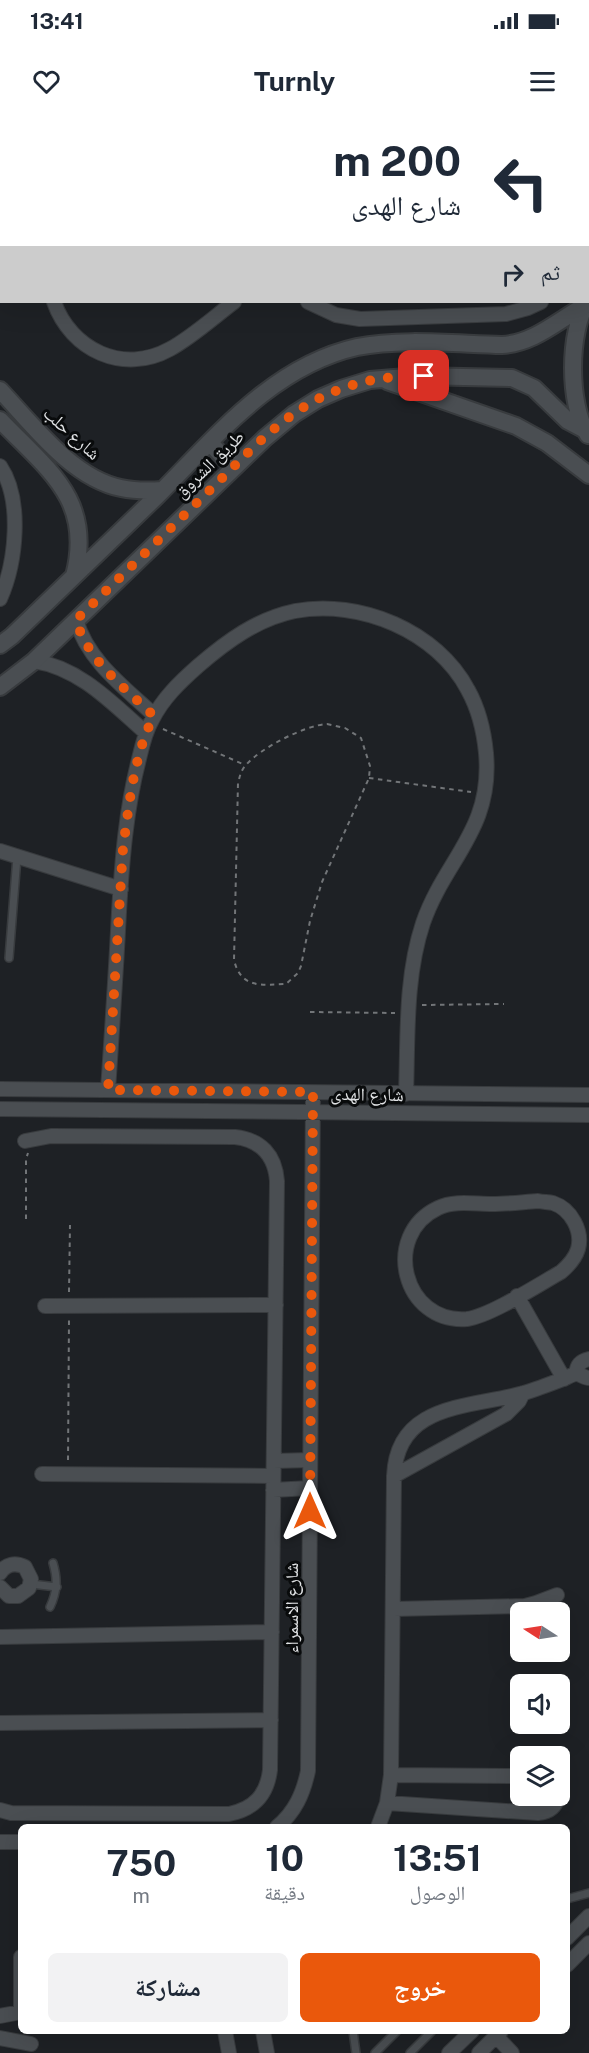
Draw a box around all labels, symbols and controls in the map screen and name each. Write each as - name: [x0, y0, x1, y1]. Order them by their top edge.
- text: 13:41: [30, 8, 84, 34]
- icon: heart: [30, 65, 63, 98]
- text: Turnly: [254, 65, 335, 97]
- icon: menu: [526, 65, 559, 98]
- text: 200 m: [333, 136, 461, 185]
- icon: left: [482, 144, 560, 222]
- text: شارع الهدى: [351, 189, 461, 221]
- icon: right: [496, 258, 529, 291]
- text: ثم: [541, 259, 560, 285]
- pin: [398, 350, 449, 401]
- icon: arrive: [407, 359, 440, 392]
- street label: شارع حلب: [39, 402, 105, 465]
- street label: طريق الشروق: [170, 426, 249, 503]
- street label: شارع الهدى: [330, 1083, 404, 1106]
- position arrow: [278, 1479, 342, 1543]
- street label: شارع الاسمراء: [281, 1563, 303, 1653]
- north arrow: [510, 1602, 570, 1662]
- map controls: [510, 1602, 570, 1806]
- button: sound: [510, 1674, 570, 1734]
- button: layers: [510, 1746, 570, 1806]
- text: 10: [265, 1837, 304, 1879]
- text: 13:51: [393, 1837, 482, 1879]
- text: 750: [106, 1842, 176, 1884]
- text: دقيقة: [264, 1881, 305, 1905]
- text: الوصول: [410, 1881, 465, 1905]
- text: m: [133, 1884, 150, 1908]
- button: مشاركة: [48, 1953, 288, 2022]
- button: خروج: [300, 1953, 540, 2022]

